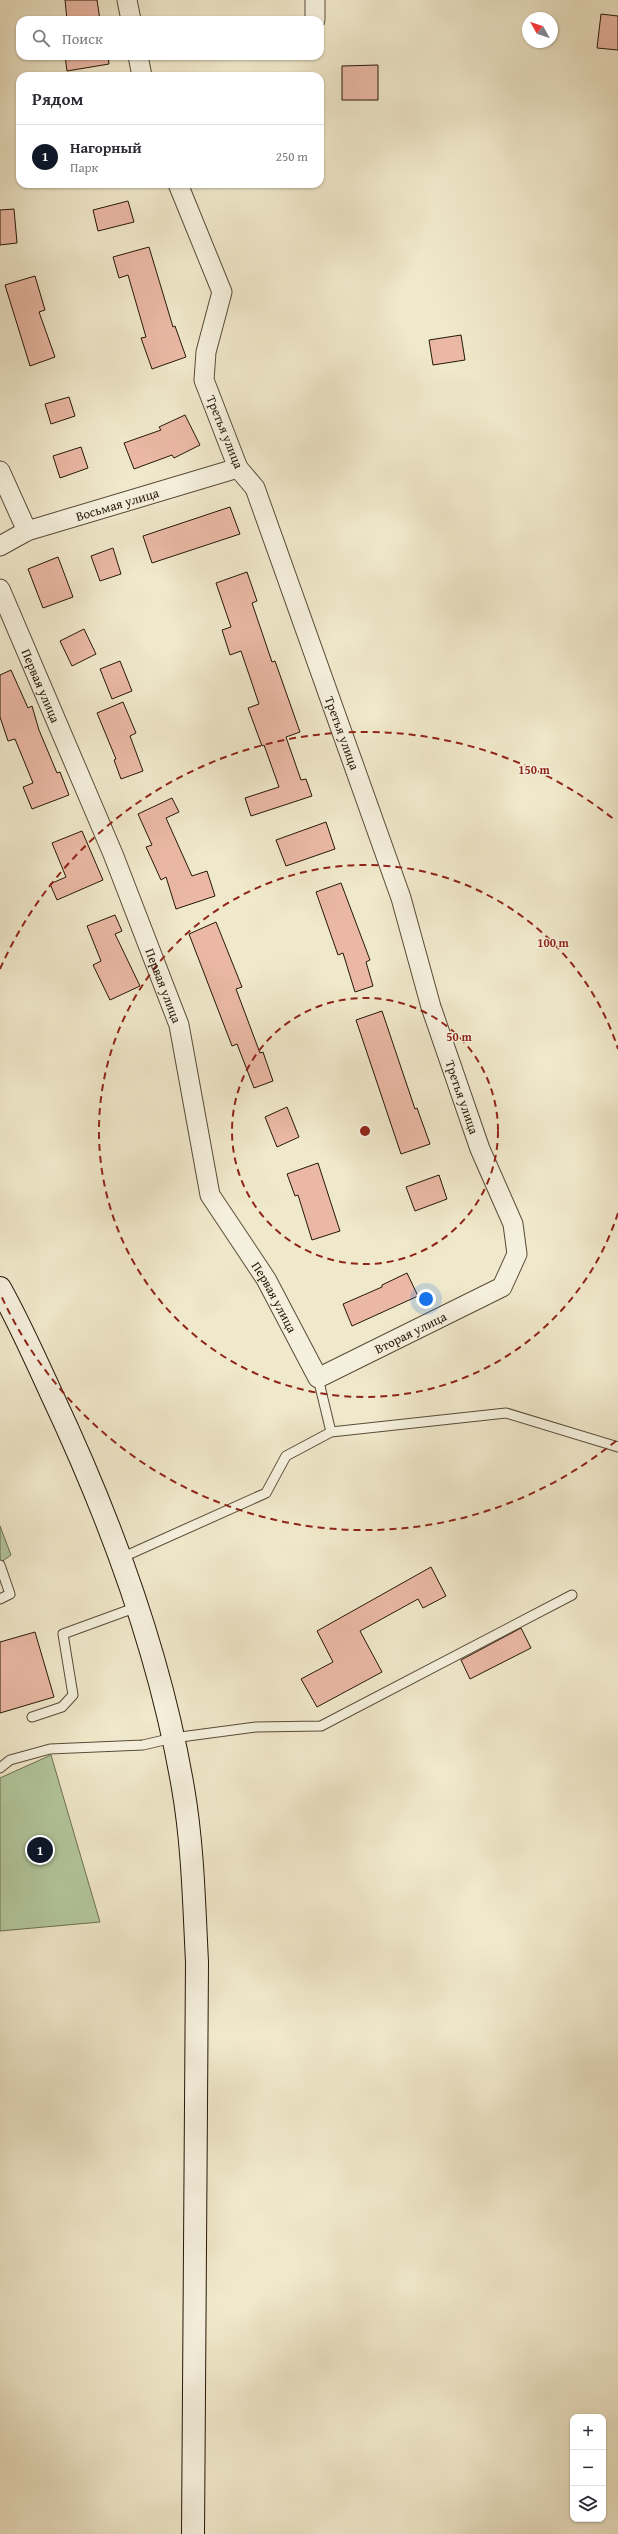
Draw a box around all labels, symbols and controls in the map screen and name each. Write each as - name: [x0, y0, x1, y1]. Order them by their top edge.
- north arrow: [522, 12, 558, 48]
- search box: [16, 16, 324, 60]
- icon: search: [30, 27, 52, 49]
- text: Поиск: [62, 28, 103, 49]
- text: Рядом: [32, 86, 83, 111]
- text: Нагорный: [70, 137, 142, 158]
- text: 1: [42, 147, 48, 166]
- text: 250 m: [276, 147, 308, 166]
- text: Парк: [70, 158, 98, 177]
- street label: Третья улица: [202, 393, 249, 472]
- street label: Восьмая улица: [73, 482, 162, 525]
- street label: Первая улица: [17, 646, 66, 726]
- street label: Третья улица: [320, 693, 364, 773]
- text: 150 m: [518, 761, 551, 778]
- text: 100 m: [537, 934, 570, 951]
- street label: Первая улица: [141, 945, 187, 1026]
- text: 50 m: [446, 1028, 472, 1045]
- street label: Третья улица: [440, 1057, 484, 1137]
- centre of rings: [358, 1124, 372, 1138]
- street label: Первая улица: [247, 1258, 302, 1337]
- your location: [416, 1289, 436, 1309]
- street label: Вторая улица: [371, 1306, 450, 1358]
- pin: 1: [27, 1835, 53, 1865]
- map controls: [570, 2414, 606, 2522]
- button: +: [570, 2414, 606, 2450]
- button: −: [570, 2450, 606, 2486]
- button: layers: [570, 2486, 606, 2522]

